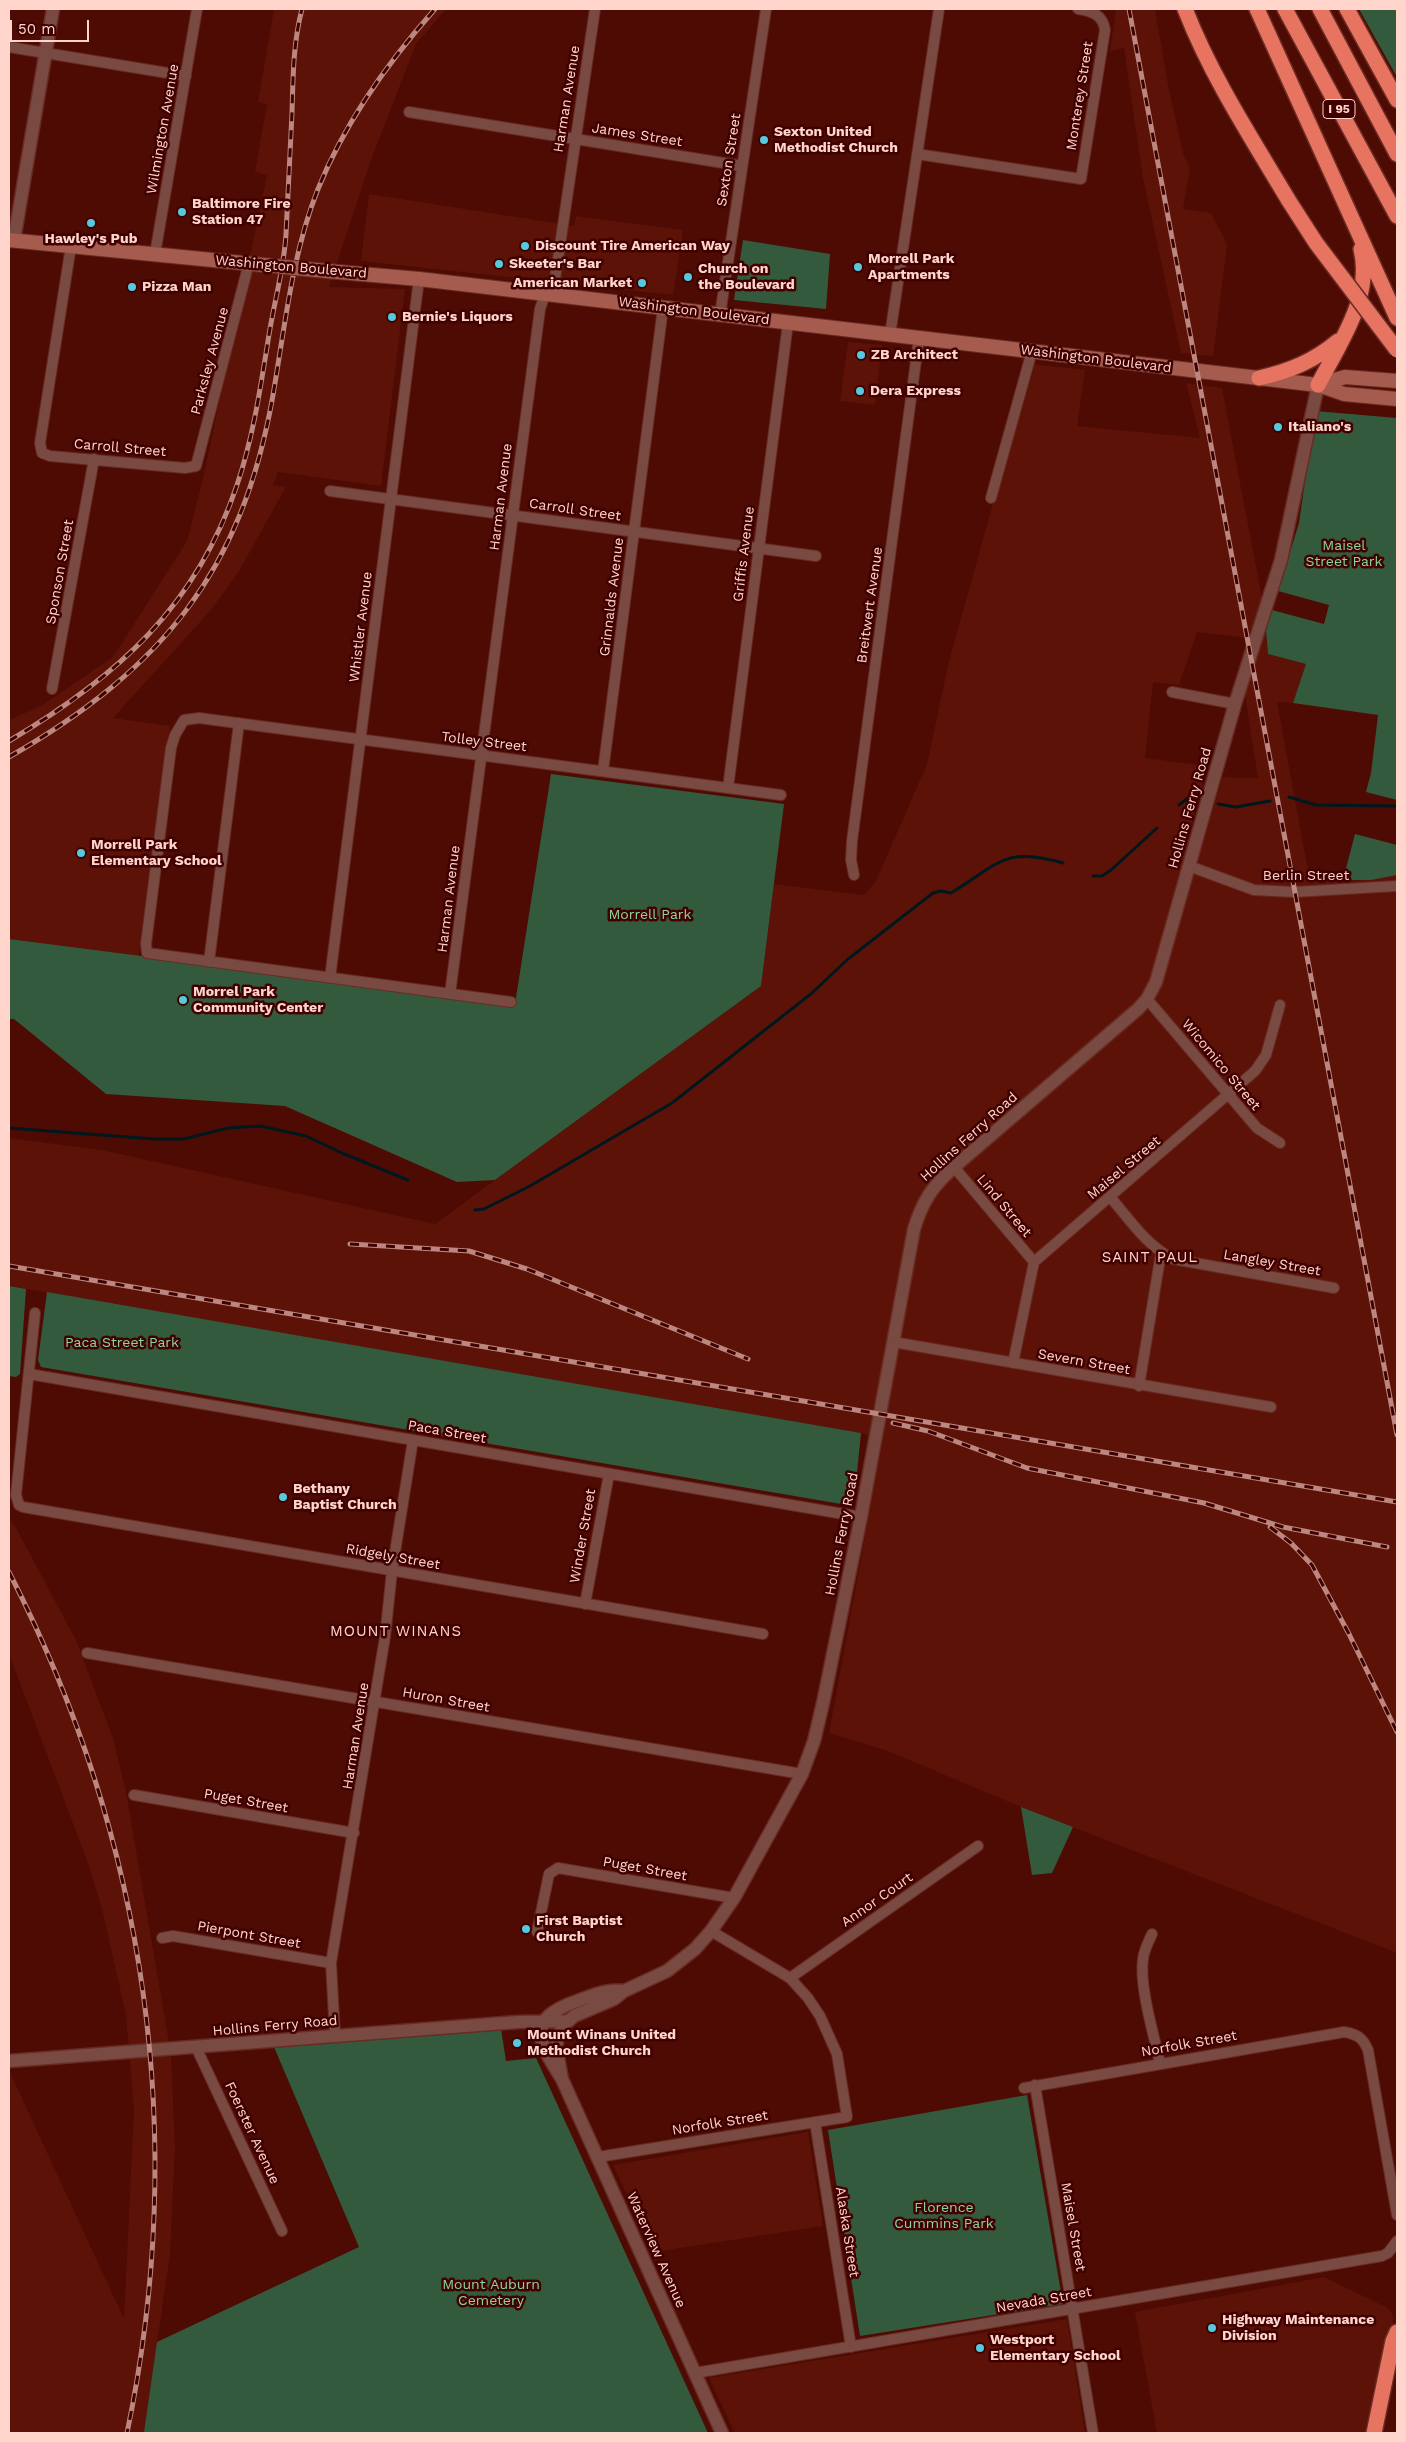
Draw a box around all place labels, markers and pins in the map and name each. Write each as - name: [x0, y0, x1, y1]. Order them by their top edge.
- place label: Sexton United Methodist Church: [774, 124, 898, 156]
- marker: Sexton United Methodist Church: [758, 134, 770, 146]
- place label: Baltimore Fire Station 47: [192, 196, 290, 228]
- marker: Baltimore Fire Station 47: [176, 206, 188, 218]
- marker: Hawley's Pub: [85, 217, 97, 229]
- place label: Hawley's Pub: [45, 231, 137, 247]
- place label: Discount Tire American Way: [535, 238, 730, 254]
- marker: Discount Tire American Way: [519, 240, 531, 252]
- place label: Morrell Park Apartments: [868, 251, 954, 284]
- place label: Skeeter's Bar: [509, 256, 601, 272]
- marker: Skeeter's Bar: [493, 258, 505, 270]
- place label: Church on the Boulevard: [698, 261, 795, 294]
- marker: Morrell Park Apartments: [852, 261, 864, 273]
- marker: Church on the Boulevard: [682, 271, 694, 283]
- place label: American Market: [513, 275, 632, 291]
- marker: American Market: [636, 277, 648, 289]
- place label: Pizza Man: [142, 279, 211, 295]
- marker: Pizza Man: [126, 281, 138, 293]
- place label: Bernie's Liquors: [402, 309, 513, 325]
- marker: Bernie's Liquors: [386, 311, 398, 323]
- place label: ZB Architect: [871, 347, 958, 363]
- marker: ZB Architect: [855, 349, 867, 361]
- place label: Dera Express: [870, 383, 961, 399]
- marker: Dera Express: [854, 385, 866, 397]
- place label: Italiano's: [1288, 419, 1351, 435]
- marker: Italiano's: [1272, 421, 1284, 433]
- place label: Morrell Park Elementary School: [91, 837, 222, 870]
- marker: Morrell Park Elementary School: [75, 847, 87, 859]
- place label: Morrel Park Community Center: [193, 984, 323, 1016]
- marker: Morrel Park Community Center: [177, 994, 189, 1006]
- place label: Bethany Baptist Church: [293, 1481, 397, 1514]
- marker: Bethany Baptist Church: [277, 1491, 289, 1503]
- place label: First Baptist Church: [536, 1913, 622, 1945]
- marker: First Baptist Church: [520, 1923, 532, 1935]
- place label: Mount Winans United Methodist Church: [527, 2027, 676, 2060]
- marker: Mount Winans United Methodist Church: [511, 2037, 523, 2049]
- place label: Highway Maintenance Division: [1222, 2312, 1374, 2344]
- marker: Highway Maintenance Division: [1206, 2322, 1218, 2334]
- place label: Westport Elementary School: [990, 2332, 1121, 2364]
- marker: Westport Elementary School: [974, 2342, 986, 2354]

